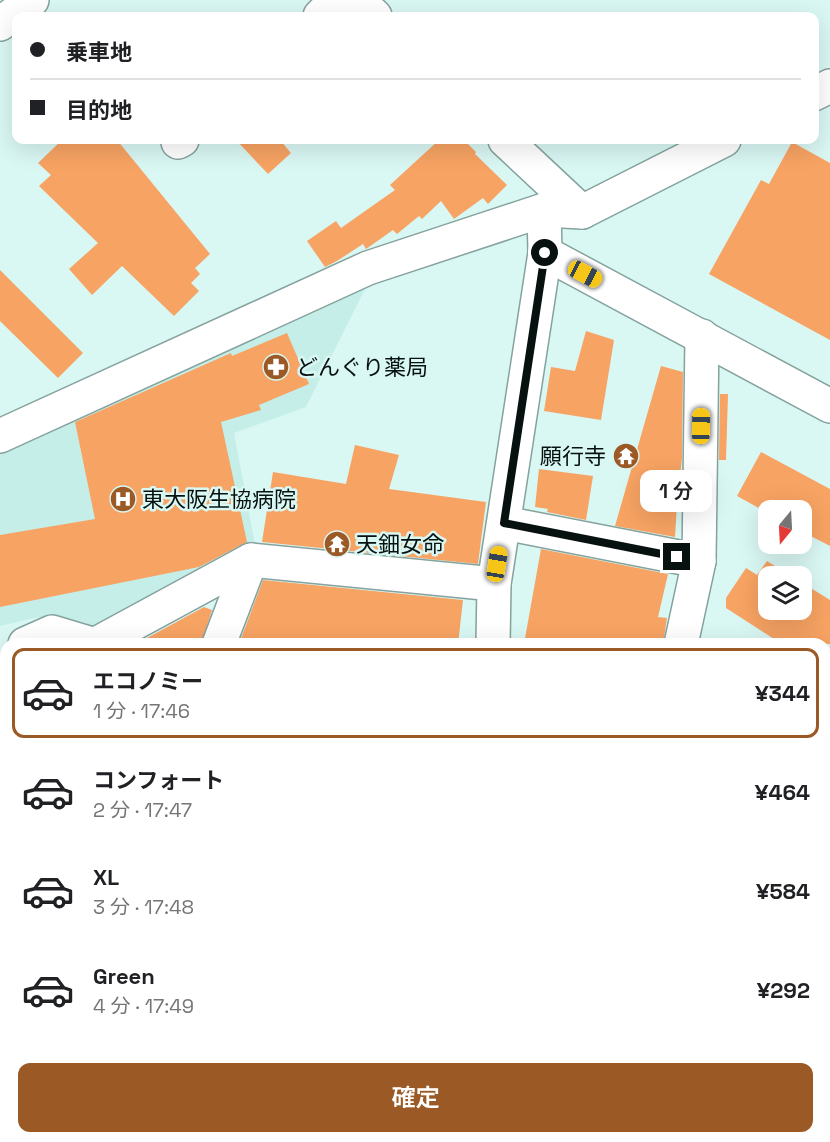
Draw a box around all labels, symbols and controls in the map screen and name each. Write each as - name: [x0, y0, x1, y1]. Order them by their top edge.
- text: 乗車地: [66, 38, 132, 66]
- text: 目的地: [66, 96, 132, 124]
- route start: [531, 239, 558, 266]
- car: [565, 258, 605, 290]
- pharmacy icon: どんぐり薬局: [261, 352, 291, 382]
- place label: どんぐり薬局: [296, 353, 428, 381]
- car: [692, 408, 710, 444]
- temple icon: 願行寺: [611, 441, 641, 471]
- place label: 願行寺: [540, 442, 606, 470]
- callout: 1 分: [641, 470, 713, 512]
- text: 1 分: [659, 478, 693, 504]
- hospital icon: 東大阪生協病院: [108, 484, 138, 514]
- place label: 東大阪生協病院: [142, 485, 296, 513]
- north arrow: [758, 500, 812, 554]
- map controls: [758, 500, 812, 620]
- temple icon: 天鈿女命: [322, 529, 352, 559]
- place label: 天鈿女命: [356, 530, 444, 558]
- route end: [663, 543, 690, 570]
- car: [485, 545, 509, 583]
- button: layers: [758, 566, 812, 620]
- icon: car: [21, 666, 75, 720]
- text: エコノミー: [93, 667, 203, 695]
- text: ¥344: [755, 679, 810, 707]
- text: 1 分 · 17:46: [93, 698, 190, 724]
- icon: car: [21, 765, 75, 819]
- text: コンフォート: [93, 766, 224, 794]
- text: ¥464: [755, 778, 810, 806]
- text: 2 分 · 17:47: [93, 797, 192, 823]
- text: XL: [93, 863, 119, 891]
- icon: car: [21, 864, 75, 918]
- text: ¥584: [756, 877, 810, 905]
- text: 3 分 · 17:48: [93, 894, 194, 920]
- text: Green: [93, 962, 155, 990]
- icon: car: [21, 963, 75, 1017]
- text: ¥292: [757, 976, 810, 1004]
- text: 4 分 · 17:49: [93, 993, 194, 1019]
- button: 確定: [18, 1063, 813, 1132]

